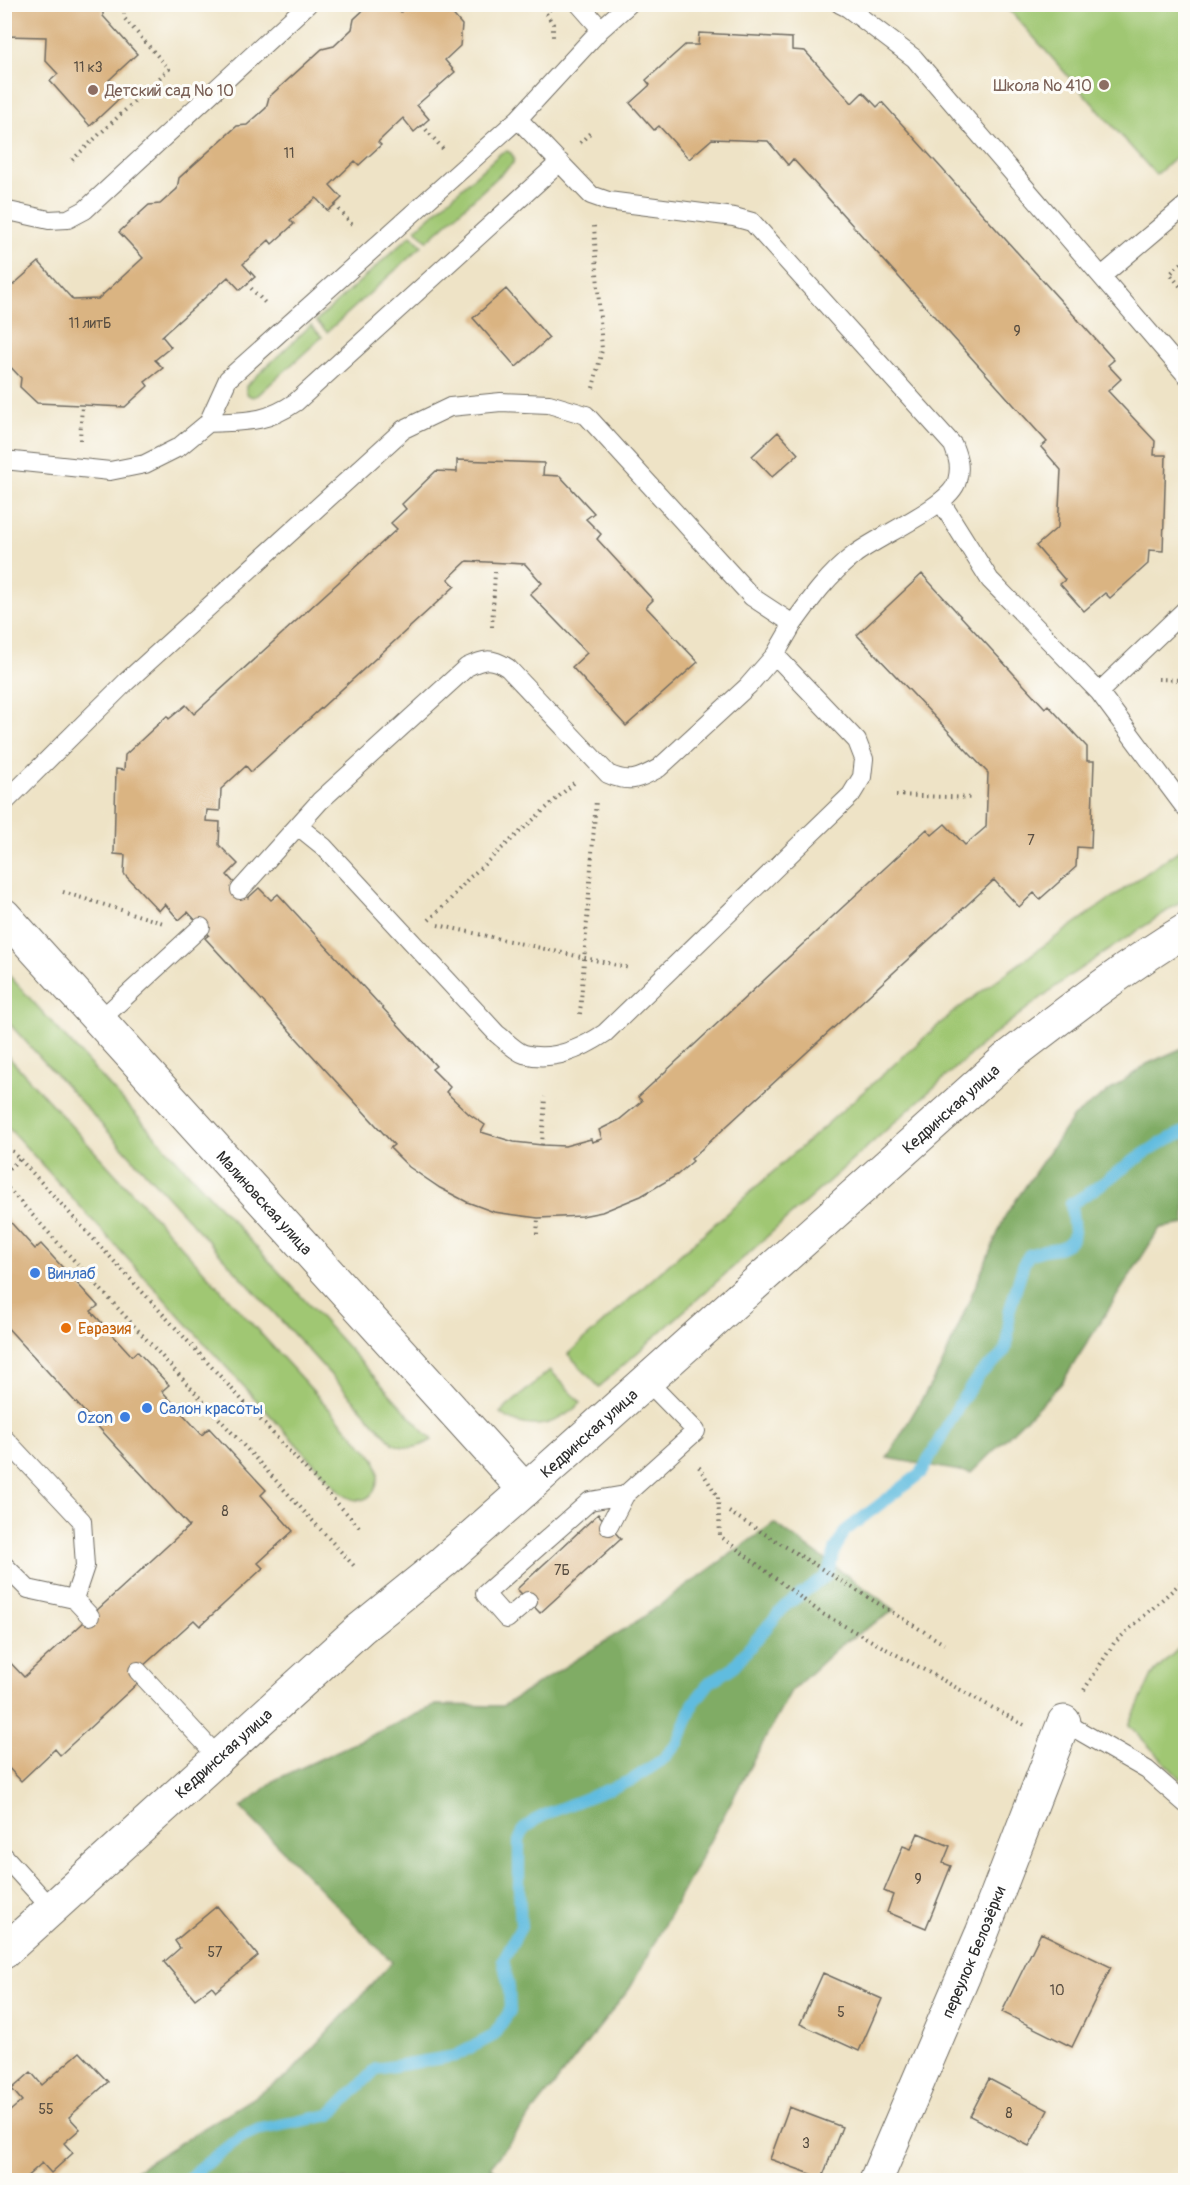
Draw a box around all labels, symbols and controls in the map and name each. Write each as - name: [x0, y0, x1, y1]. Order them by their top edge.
- house number: 11 к3: [73, 59, 103, 76]
- place label: Школа № 410: [993, 76, 1092, 96]
- marker: Школа № 410: [1097, 78, 1111, 92]
- place label: Детский сад № 10: [104, 81, 234, 101]
- marker: Детский сад № 10: [86, 83, 100, 97]
- house number: 11: [284, 145, 294, 162]
- house number: 11 литБ: [69, 315, 112, 332]
- house number: 9: [1013, 323, 1021, 340]
- house number: 7: [1027, 832, 1035, 849]
- street label: Кедринская улица: [898, 1060, 1004, 1158]
- street label: Малиновская улица: [211, 1147, 316, 1259]
- place label: Винлаб: [47, 1264, 96, 1284]
- marker: Винлаб: [28, 1266, 42, 1280]
- place label: Евразия: [78, 1319, 132, 1339]
- marker: Евразия: [59, 1321, 73, 1335]
- street label: Кедринская улица: [536, 1385, 642, 1483]
- place label: Салон красоты: [159, 1399, 263, 1419]
- marker: Салон красоты: [140, 1401, 154, 1415]
- place label: Ozon: [77, 1408, 113, 1428]
- marker: Ozon: [118, 1410, 132, 1424]
- house number: 8: [221, 1503, 229, 1520]
- house number: 7Б: [554, 1562, 570, 1579]
- street label: Кедринская улица: [171, 1705, 277, 1803]
- house number: 9: [914, 1871, 922, 1888]
- street label: переулок Белозёрки: [938, 1883, 1010, 2021]
- house number: 57: [208, 1944, 223, 1961]
- house number: 10: [1049, 1982, 1065, 1999]
- house number: 5: [837, 2004, 845, 2021]
- house number: 55: [38, 2101, 54, 2118]
- house number: 8: [1005, 2105, 1013, 2122]
- house number: 3: [802, 2135, 810, 2152]

